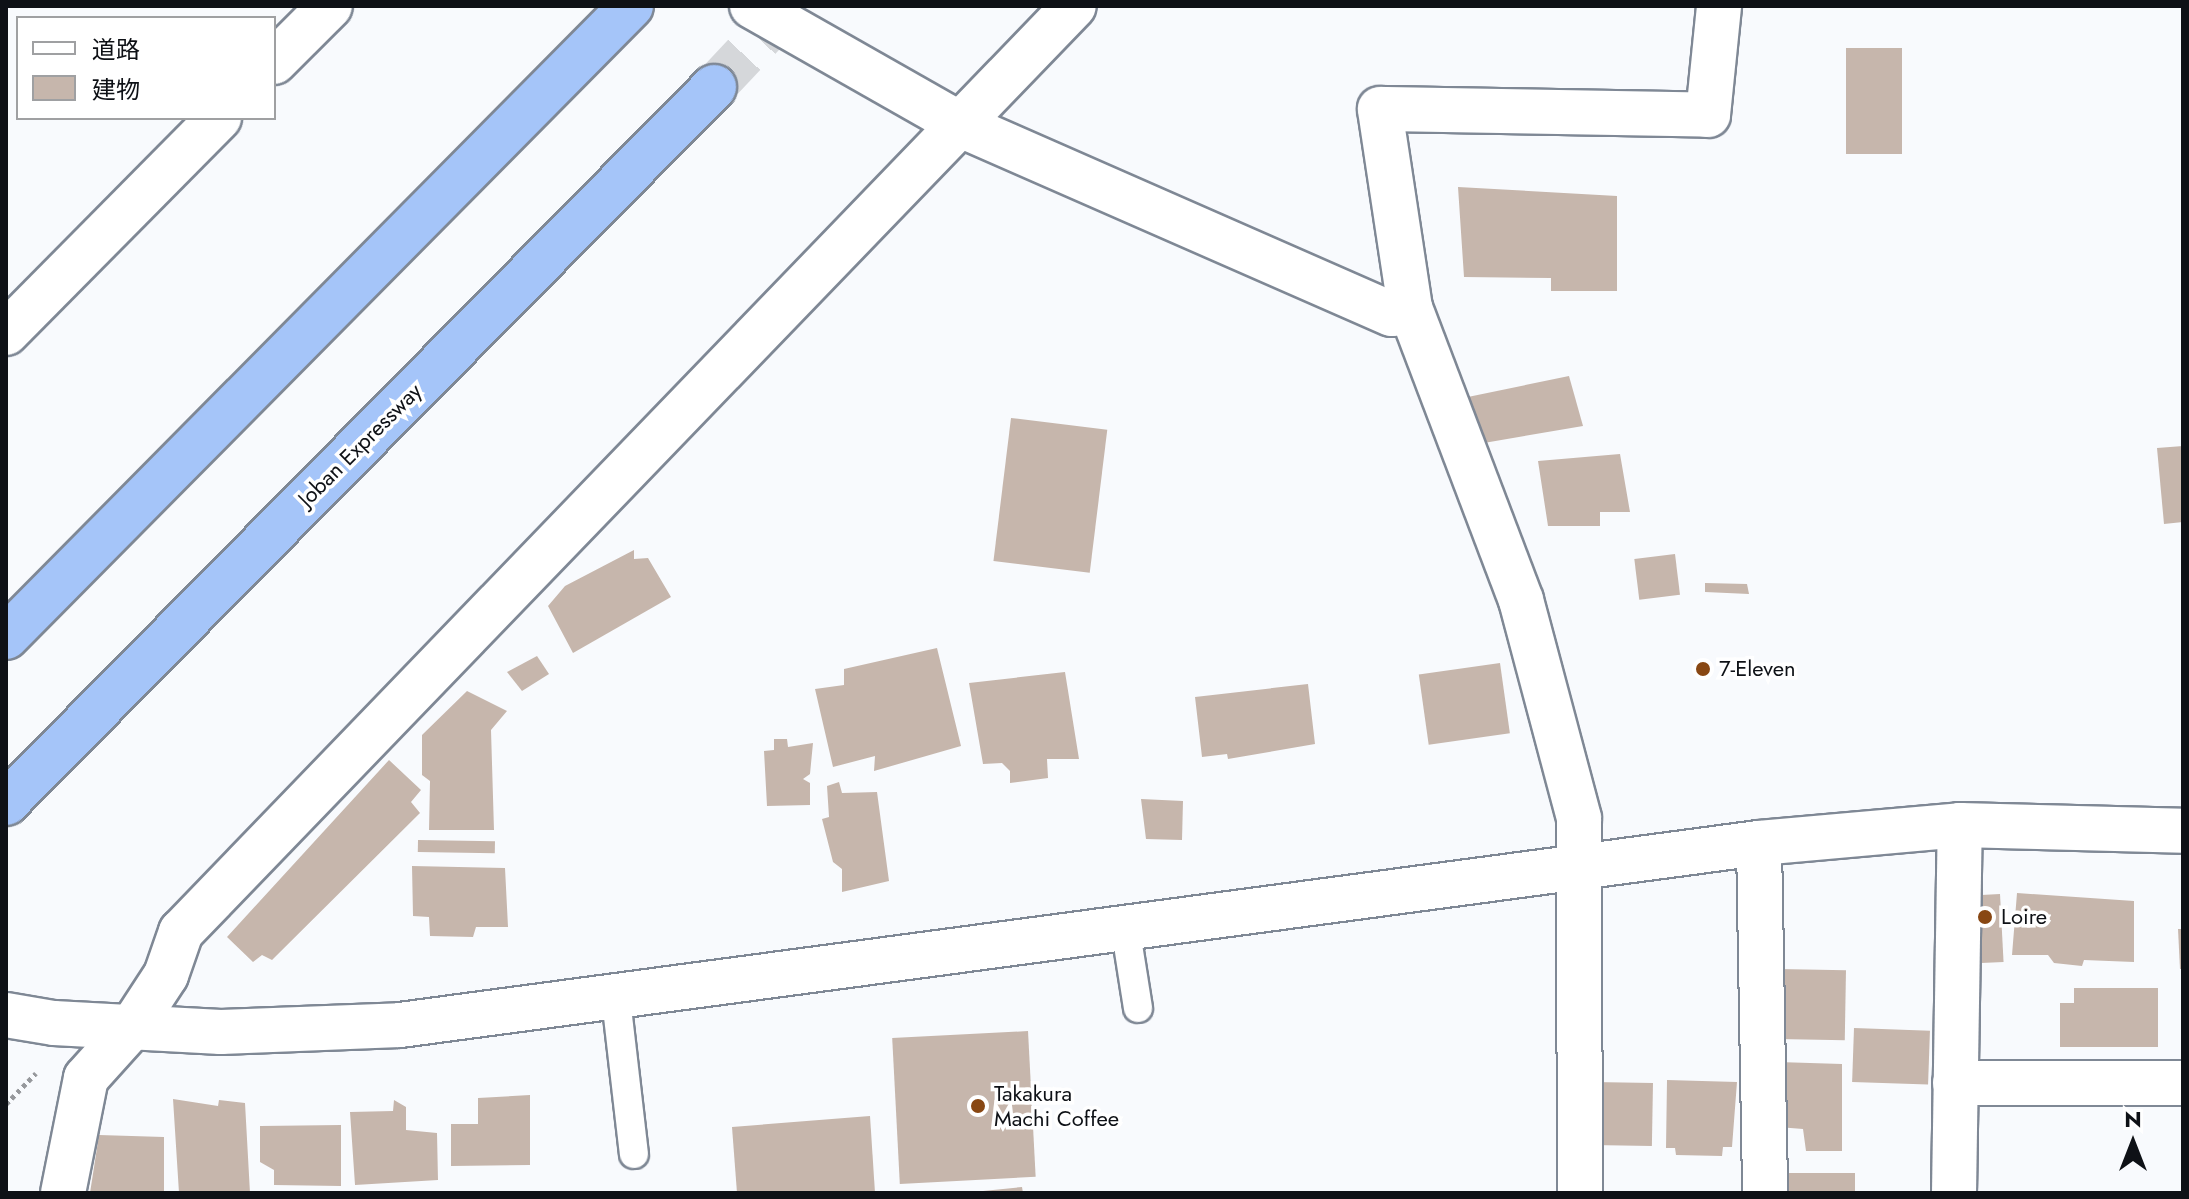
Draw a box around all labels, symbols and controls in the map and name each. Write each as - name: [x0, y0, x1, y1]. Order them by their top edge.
- legend: [16, 16, 276, 120]
- text: 道路: [92, 32, 140, 67]
- text: 建物: [92, 72, 140, 107]
- street label: Joban Expressway: [293, 378, 427, 512]
- place label: 7-Eleven: [1719, 656, 1796, 682]
- marker: 7-Eleven: [1694, 660, 1712, 678]
- place label: Loire: [2001, 904, 2047, 930]
- marker: Loire: [1976, 908, 1994, 926]
- place label: Takakura Machi Coffee: [994, 1080, 1119, 1132]
- marker: Takakura Machi Coffee: [969, 1097, 987, 1115]
- north arrow: [2093, 1103, 2173, 1183]
- text: N: [2124, 1103, 2142, 1135]

